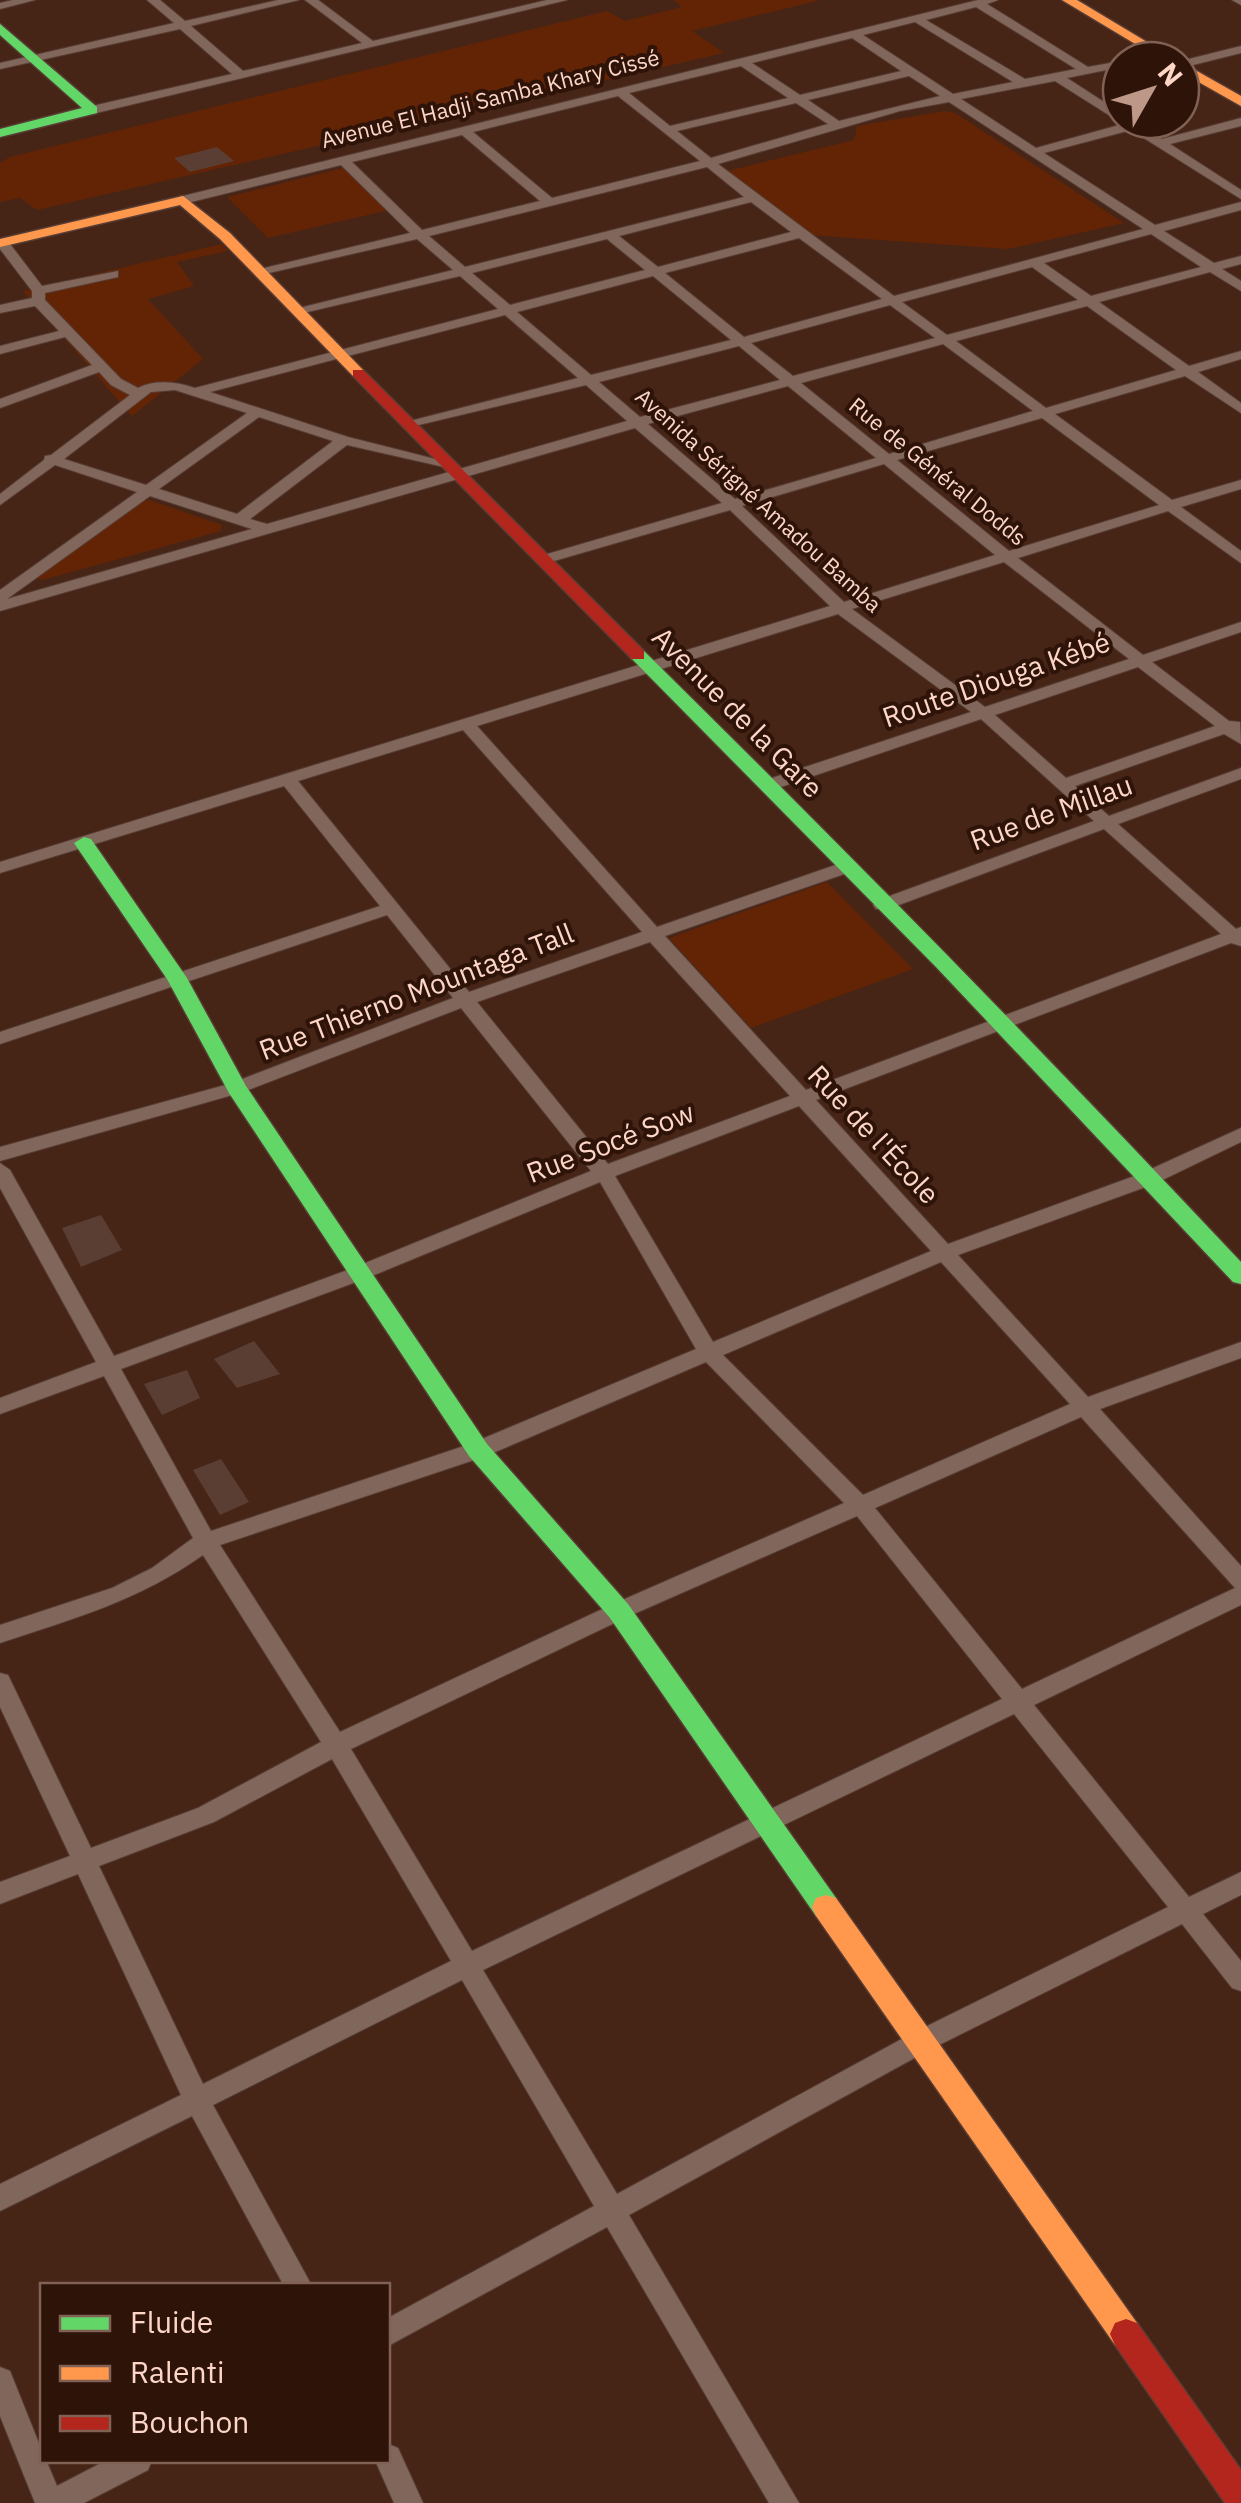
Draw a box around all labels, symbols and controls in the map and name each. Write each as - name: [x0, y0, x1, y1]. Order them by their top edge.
- north arrow: [1101, 40, 1201, 140]
- street label: Avenue El Hadji Samba Khary Cissé: [318, 42, 662, 154]
- text: N: [1150, 54, 1192, 93]
- street label: Avenida Sérigné Amadou Bamba: [630, 382, 888, 619]
- street label: Rue de Général Dodds: [843, 390, 1033, 552]
- street label: Avenue de la Gare: [645, 619, 831, 805]
- street label: Route Diouga Kébé: [877, 623, 1115, 735]
- street label: Rue de Millau: [965, 766, 1137, 858]
- street label: Rue Thierno Mountaga Tall: [253, 914, 579, 1068]
- street label: Rue de l'École: [800, 1057, 948, 1211]
- street label: Rue Socé Sow: [521, 1093, 699, 1191]
- legend: [40, 2283, 390, 2463]
- text: Fluide: [130, 2302, 213, 2341]
- text: Ralenti: [130, 2352, 225, 2391]
- text: Bouchon: [130, 2402, 249, 2441]

